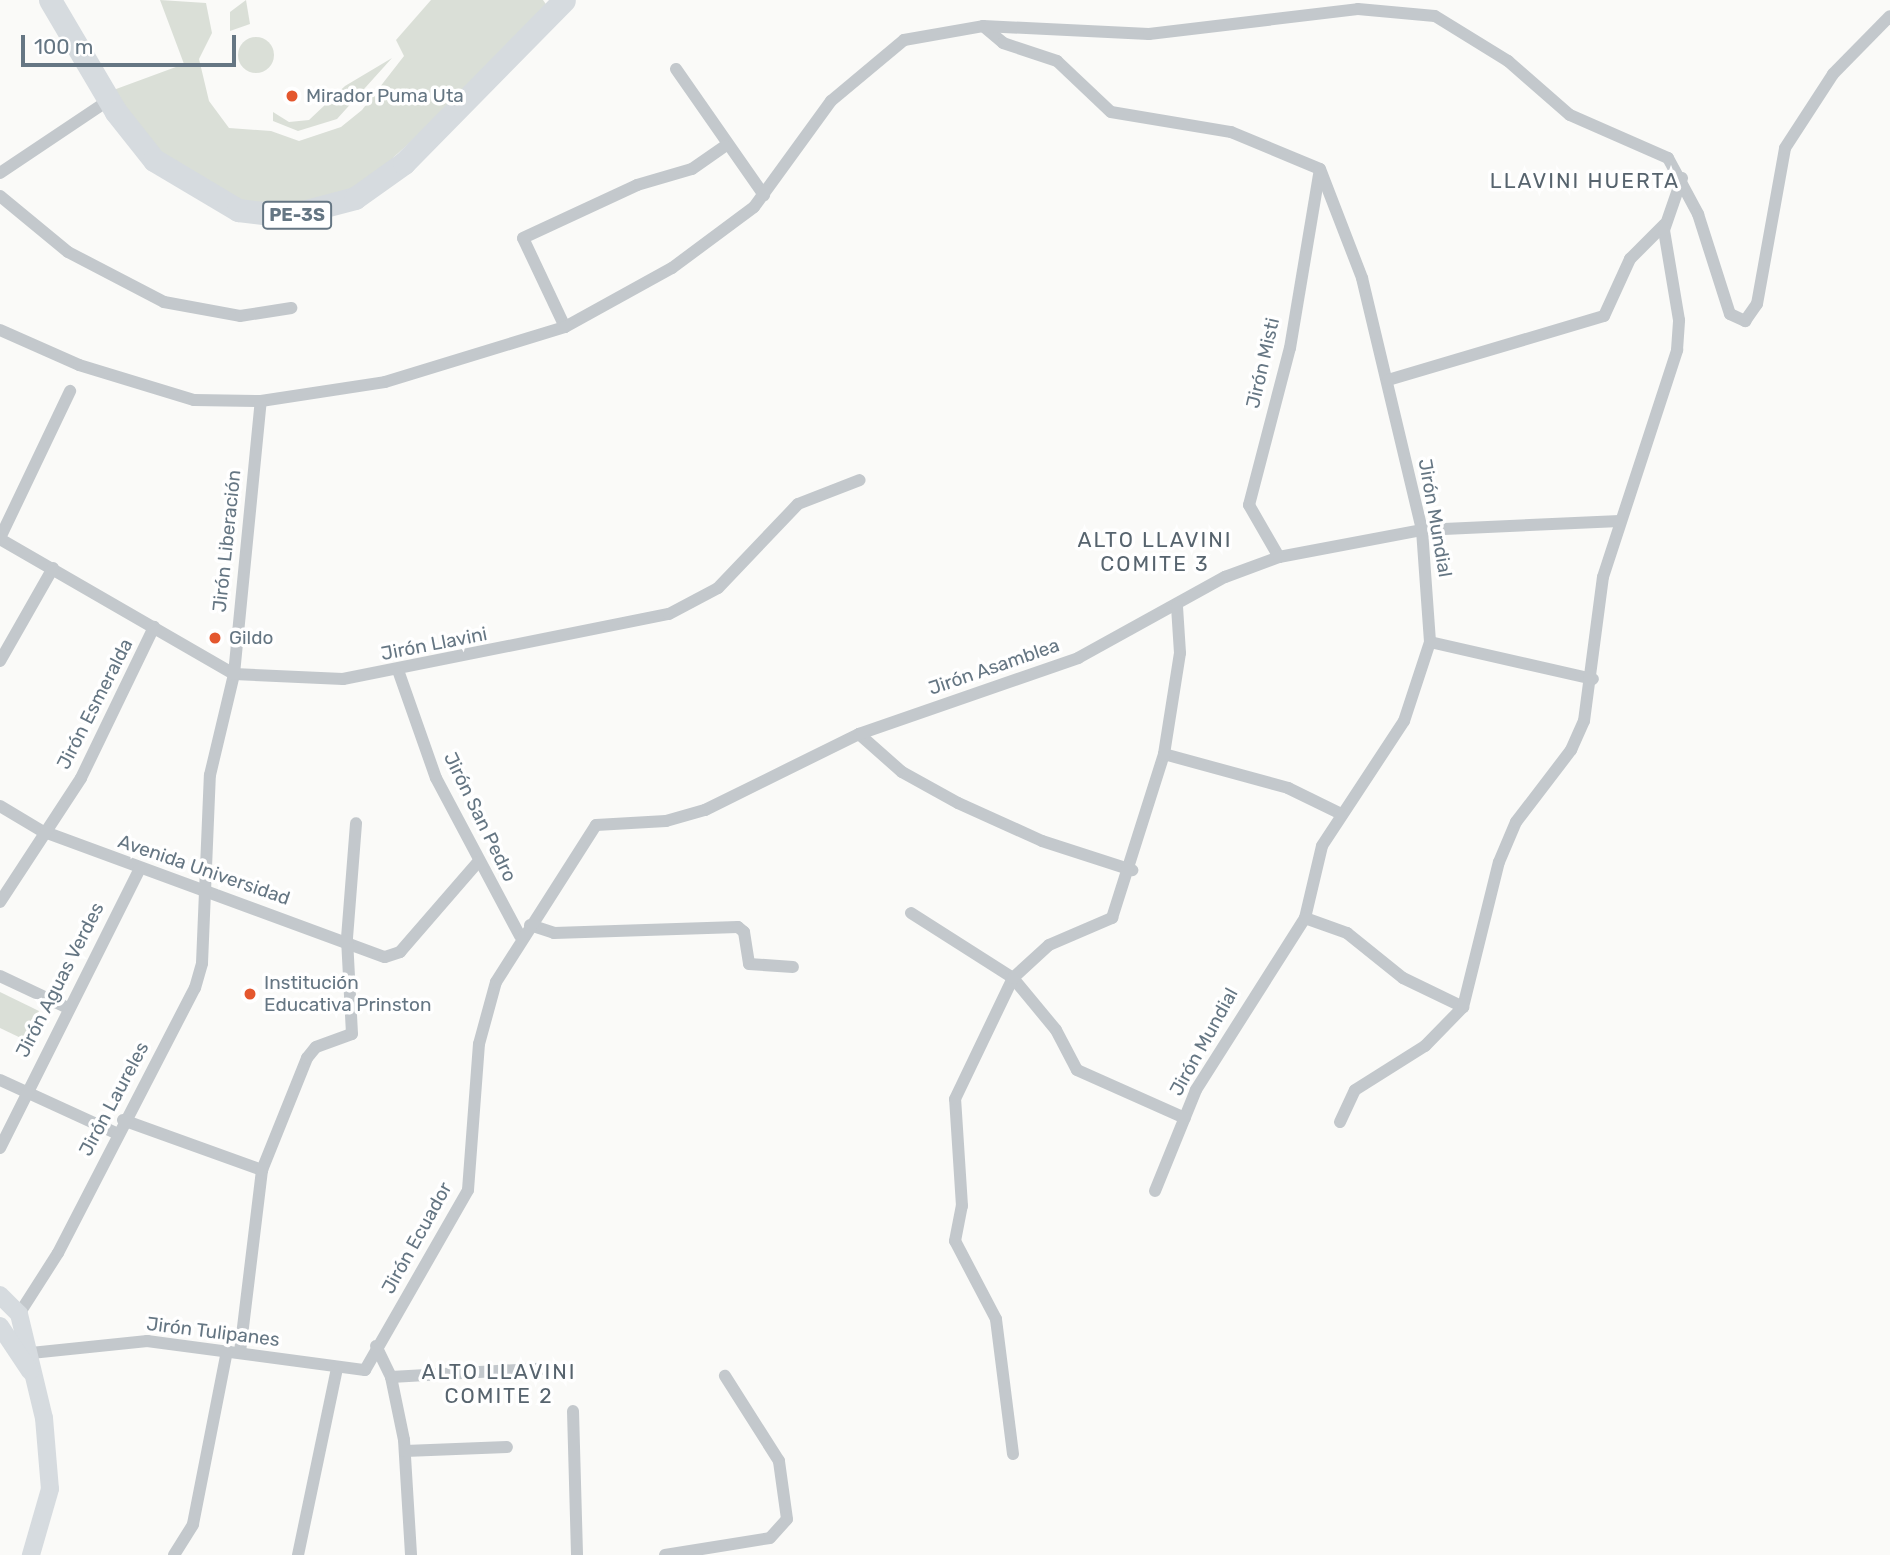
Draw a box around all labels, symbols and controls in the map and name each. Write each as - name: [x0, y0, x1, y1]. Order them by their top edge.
- scale bar: [24, 21, 240, 65]
- text: 100 m: [34, 34, 93, 59]
- place label: Mirador Puma Uta: [306, 85, 464, 107]
- marker: Mirador Puma Uta: [284, 88, 300, 104]
- district label: LLAVINI HUERTA: [1492, 168, 1678, 194]
- road number: PE-3S: [262, 200, 332, 230]
- street label: Jirón Misti: [1242, 316, 1284, 410]
- street label: Jirón Mundial: [1413, 457, 1457, 579]
- street label: Jirón Liberación: [208, 469, 246, 613]
- district label: ALTO LLAVINI COMITE 3: [1079, 527, 1231, 577]
- street label: Jirón Llavini: [379, 623, 489, 665]
- place label: Gildo: [229, 627, 273, 649]
- marker: Gildo: [207, 630, 223, 646]
- street label: Jirón Asamblea: [925, 634, 1063, 700]
- street label: Jirón Esmeralda: [52, 635, 138, 773]
- street label: Jirón San Pedro: [439, 749, 521, 885]
- street label: Avenida Universidad: [115, 830, 293, 910]
- street label: Jirón Aguas Verdes: [11, 898, 109, 1062]
- place label: Institución Educativa Prinston: [264, 972, 431, 1016]
- street label: Jirón Mundial: [1165, 984, 1243, 1100]
- marker: Institución Educativa Prinston: [242, 986, 258, 1002]
- street label: Jirón Laureles: [74, 1038, 154, 1160]
- street label: Jirón Ecuador: [377, 1178, 457, 1298]
- street label: Jirón Tulipanes: [145, 1312, 281, 1352]
- district label: ALTO LLAVINI COMITE 2: [423, 1359, 575, 1409]

